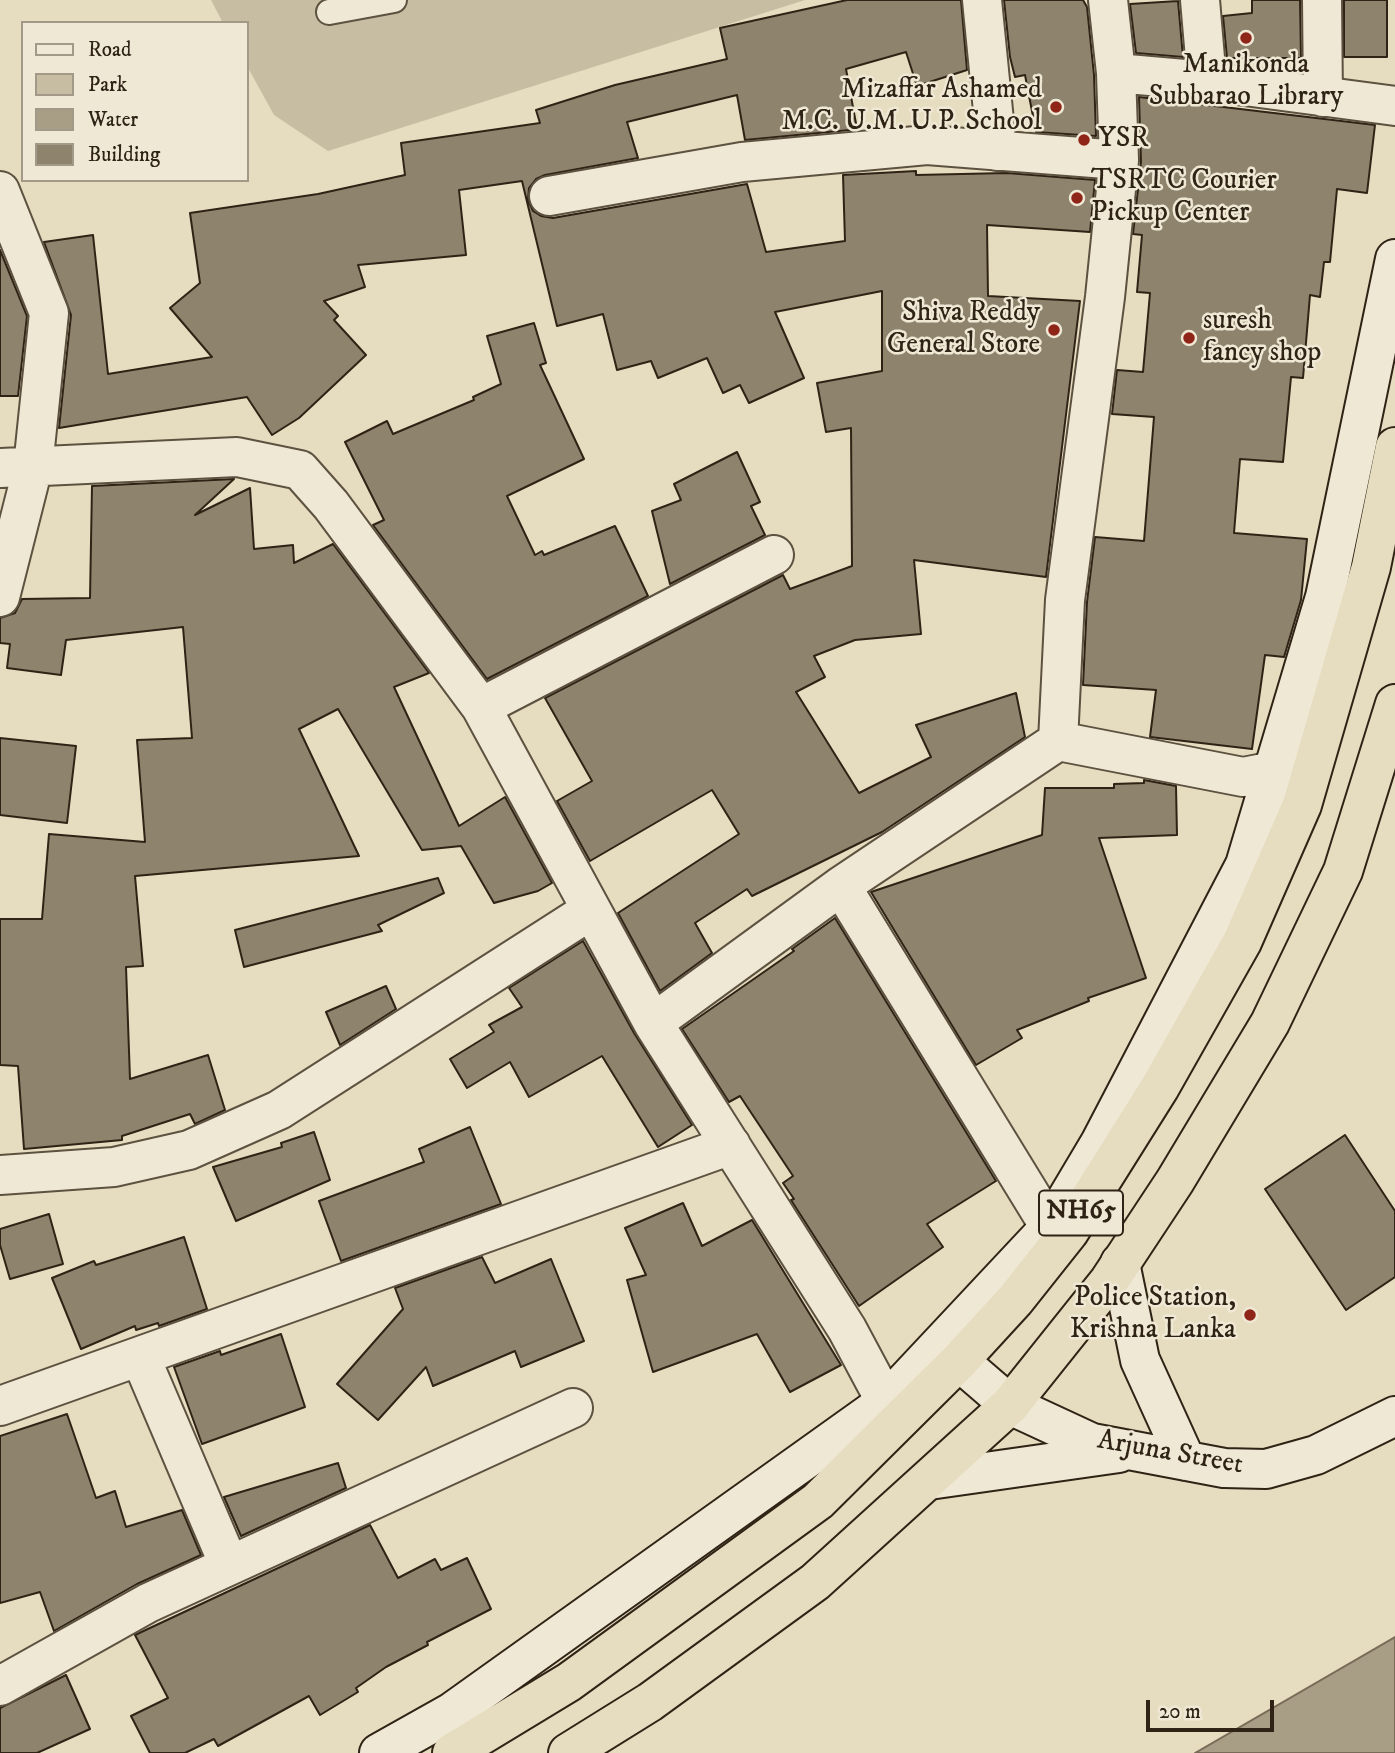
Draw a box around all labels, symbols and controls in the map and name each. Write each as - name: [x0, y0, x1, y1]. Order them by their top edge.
- legend: [21, 21, 248, 182]
- marker: Manikonda Subbarao Library: [1238, 30, 1254, 46]
- text: Road: [88, 37, 132, 63]
- place label: Manikonda Subbarao Library: [1149, 49, 1343, 115]
- text: Park: [88, 72, 127, 98]
- place label: Mizaffar Ashamed M.C. U.M. U.P. School: [781, 74, 1042, 140]
- marker: Mizaffar Ashamed M.C. U.M. U.P. School: [1048, 99, 1064, 115]
- text: Water: [88, 107, 138, 133]
- place label: YSR: [1098, 123, 1149, 157]
- marker: YSR: [1076, 132, 1092, 148]
- text: Building: [88, 142, 160, 168]
- place label: TSRTC Courier Pickup Center: [1091, 165, 1277, 231]
- marker: TSRTC Courier Pickup Center: [1069, 190, 1085, 206]
- place label: Shiva Reddy General Store: [887, 297, 1040, 363]
- place label: suresh fancy shop: [1203, 305, 1321, 371]
- marker: Shiva Reddy General Store: [1046, 322, 1062, 338]
- marker: suresh fancy shop: [1181, 330, 1197, 346]
- road number: NH65: [1039, 1190, 1123, 1236]
- place label: Police Station, Krishna Lanka: [1070, 1282, 1236, 1348]
- marker: Police Station, Krishna Lanka: [1242, 1307, 1258, 1323]
- street label: Arjuna Street: [1095, 1425, 1245, 1483]
- scale bar: [1150, 1686, 1278, 1730]
- text: 20 m: [1159, 1699, 1201, 1725]

